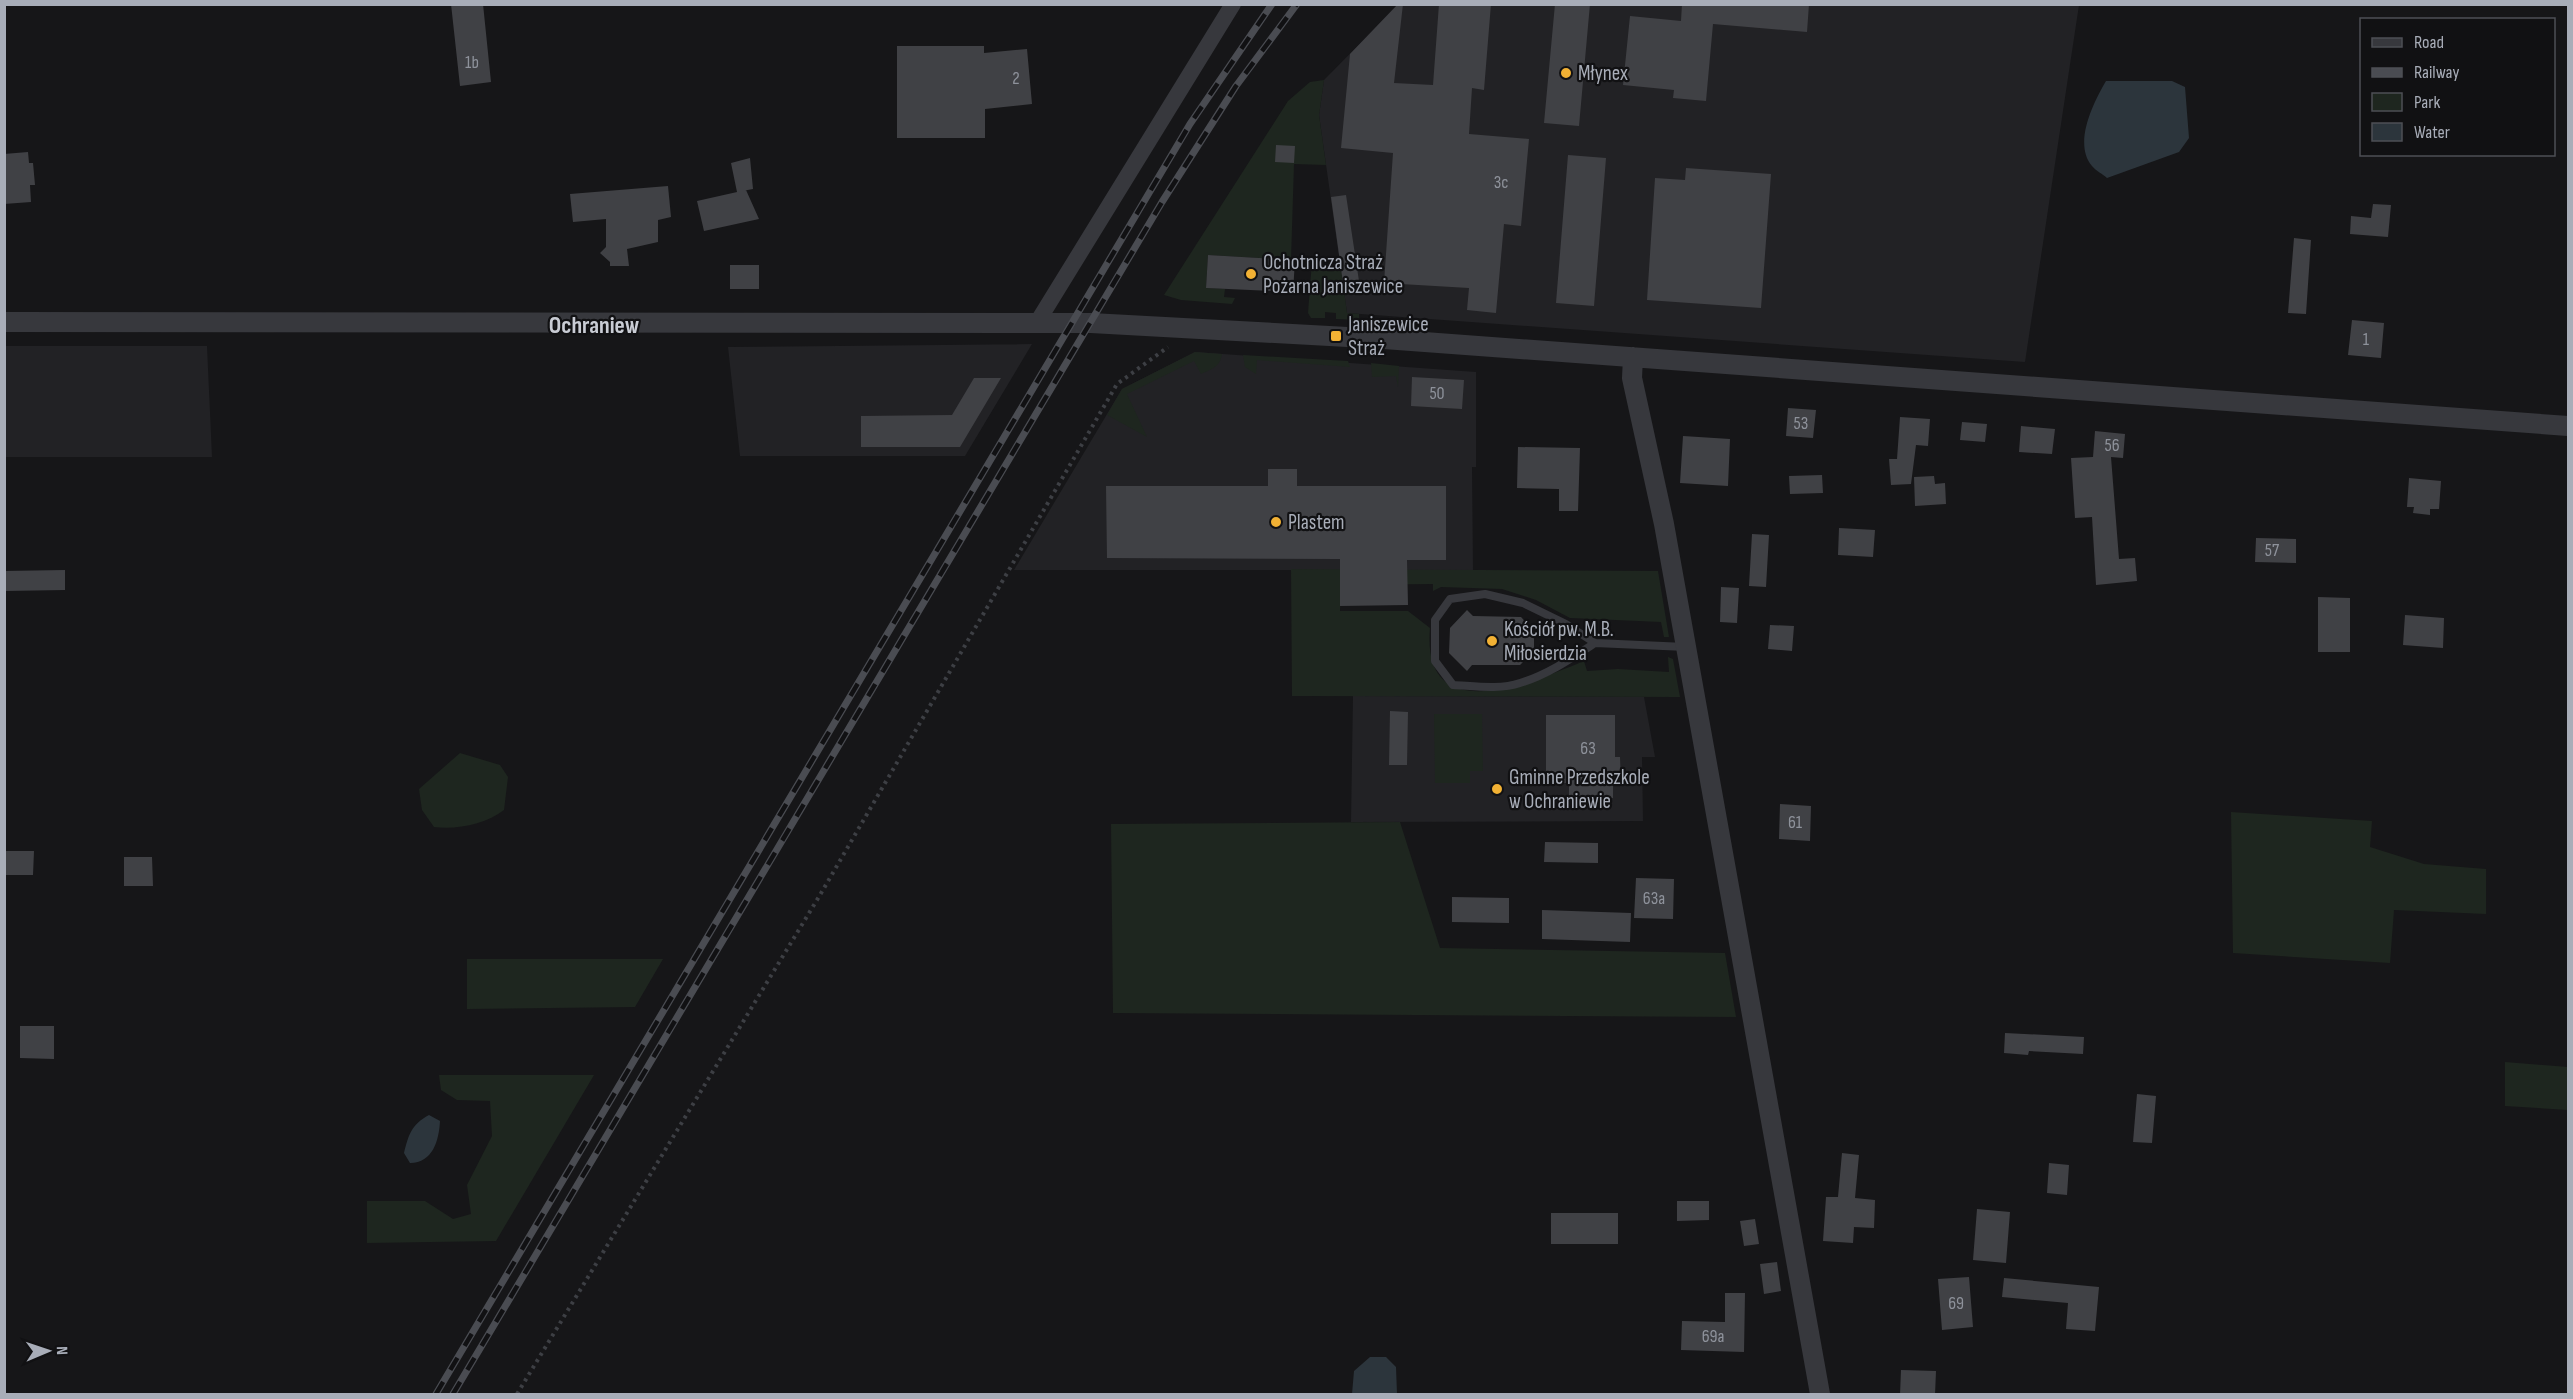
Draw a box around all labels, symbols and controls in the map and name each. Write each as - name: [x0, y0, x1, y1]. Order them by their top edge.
- legend: [2360, 18, 2555, 156]
- text: Road: [2414, 32, 2444, 53]
- house number: 1b: [465, 52, 479, 73]
- place label: Młynex: [1578, 61, 1628, 86]
- text: Railway: [2414, 62, 2459, 83]
- marker: Młynex: [1559, 66, 1573, 80]
- house number: 2: [1012, 68, 1020, 89]
- text: Park: [2414, 92, 2440, 113]
- text: Water: [2414, 122, 2450, 143]
- house number: 3c: [1494, 172, 1508, 193]
- place label: Ochotnicza Straż Pożarna Janiszewice: [1263, 250, 1403, 299]
- marker: Ochotnicza Straż Pożarna Janiszewice: [1244, 267, 1258, 281]
- district label: Ochraniew: [549, 311, 640, 340]
- place label: Janiszewice Straż: [1347, 312, 1429, 361]
- marker: Janiszewice Straż: [1329, 329, 1343, 343]
- house number: 1: [2363, 329, 2370, 350]
- house number: 50: [1429, 383, 1445, 404]
- house number: 53: [1794, 413, 1808, 434]
- house number: 56: [2104, 435, 2120, 456]
- place label: Plastem: [1288, 510, 1345, 535]
- marker: Plastem: [1269, 515, 1283, 529]
- house number: 57: [2265, 540, 2280, 561]
- place label: Kościół pw. M.B. Miłosierdzia: [1504, 617, 1614, 666]
- marker: Kościół pw. M.B. Miłosierdzia: [1485, 634, 1499, 648]
- house number: 63: [1580, 738, 1596, 759]
- place label: Gminne Przedszkole w Ochraniewie: [1509, 765, 1650, 814]
- marker: Gminne Przedszkole w Ochraniewie: [1490, 782, 1504, 796]
- house number: 61: [1788, 812, 1803, 833]
- house number: 63a: [1643, 888, 1665, 909]
- house number: 69: [1948, 1293, 1964, 1314]
- north arrow: [18, 1321, 78, 1381]
- house number: 69a: [1702, 1326, 1724, 1347]
- text: N: [52, 1346, 71, 1355]

